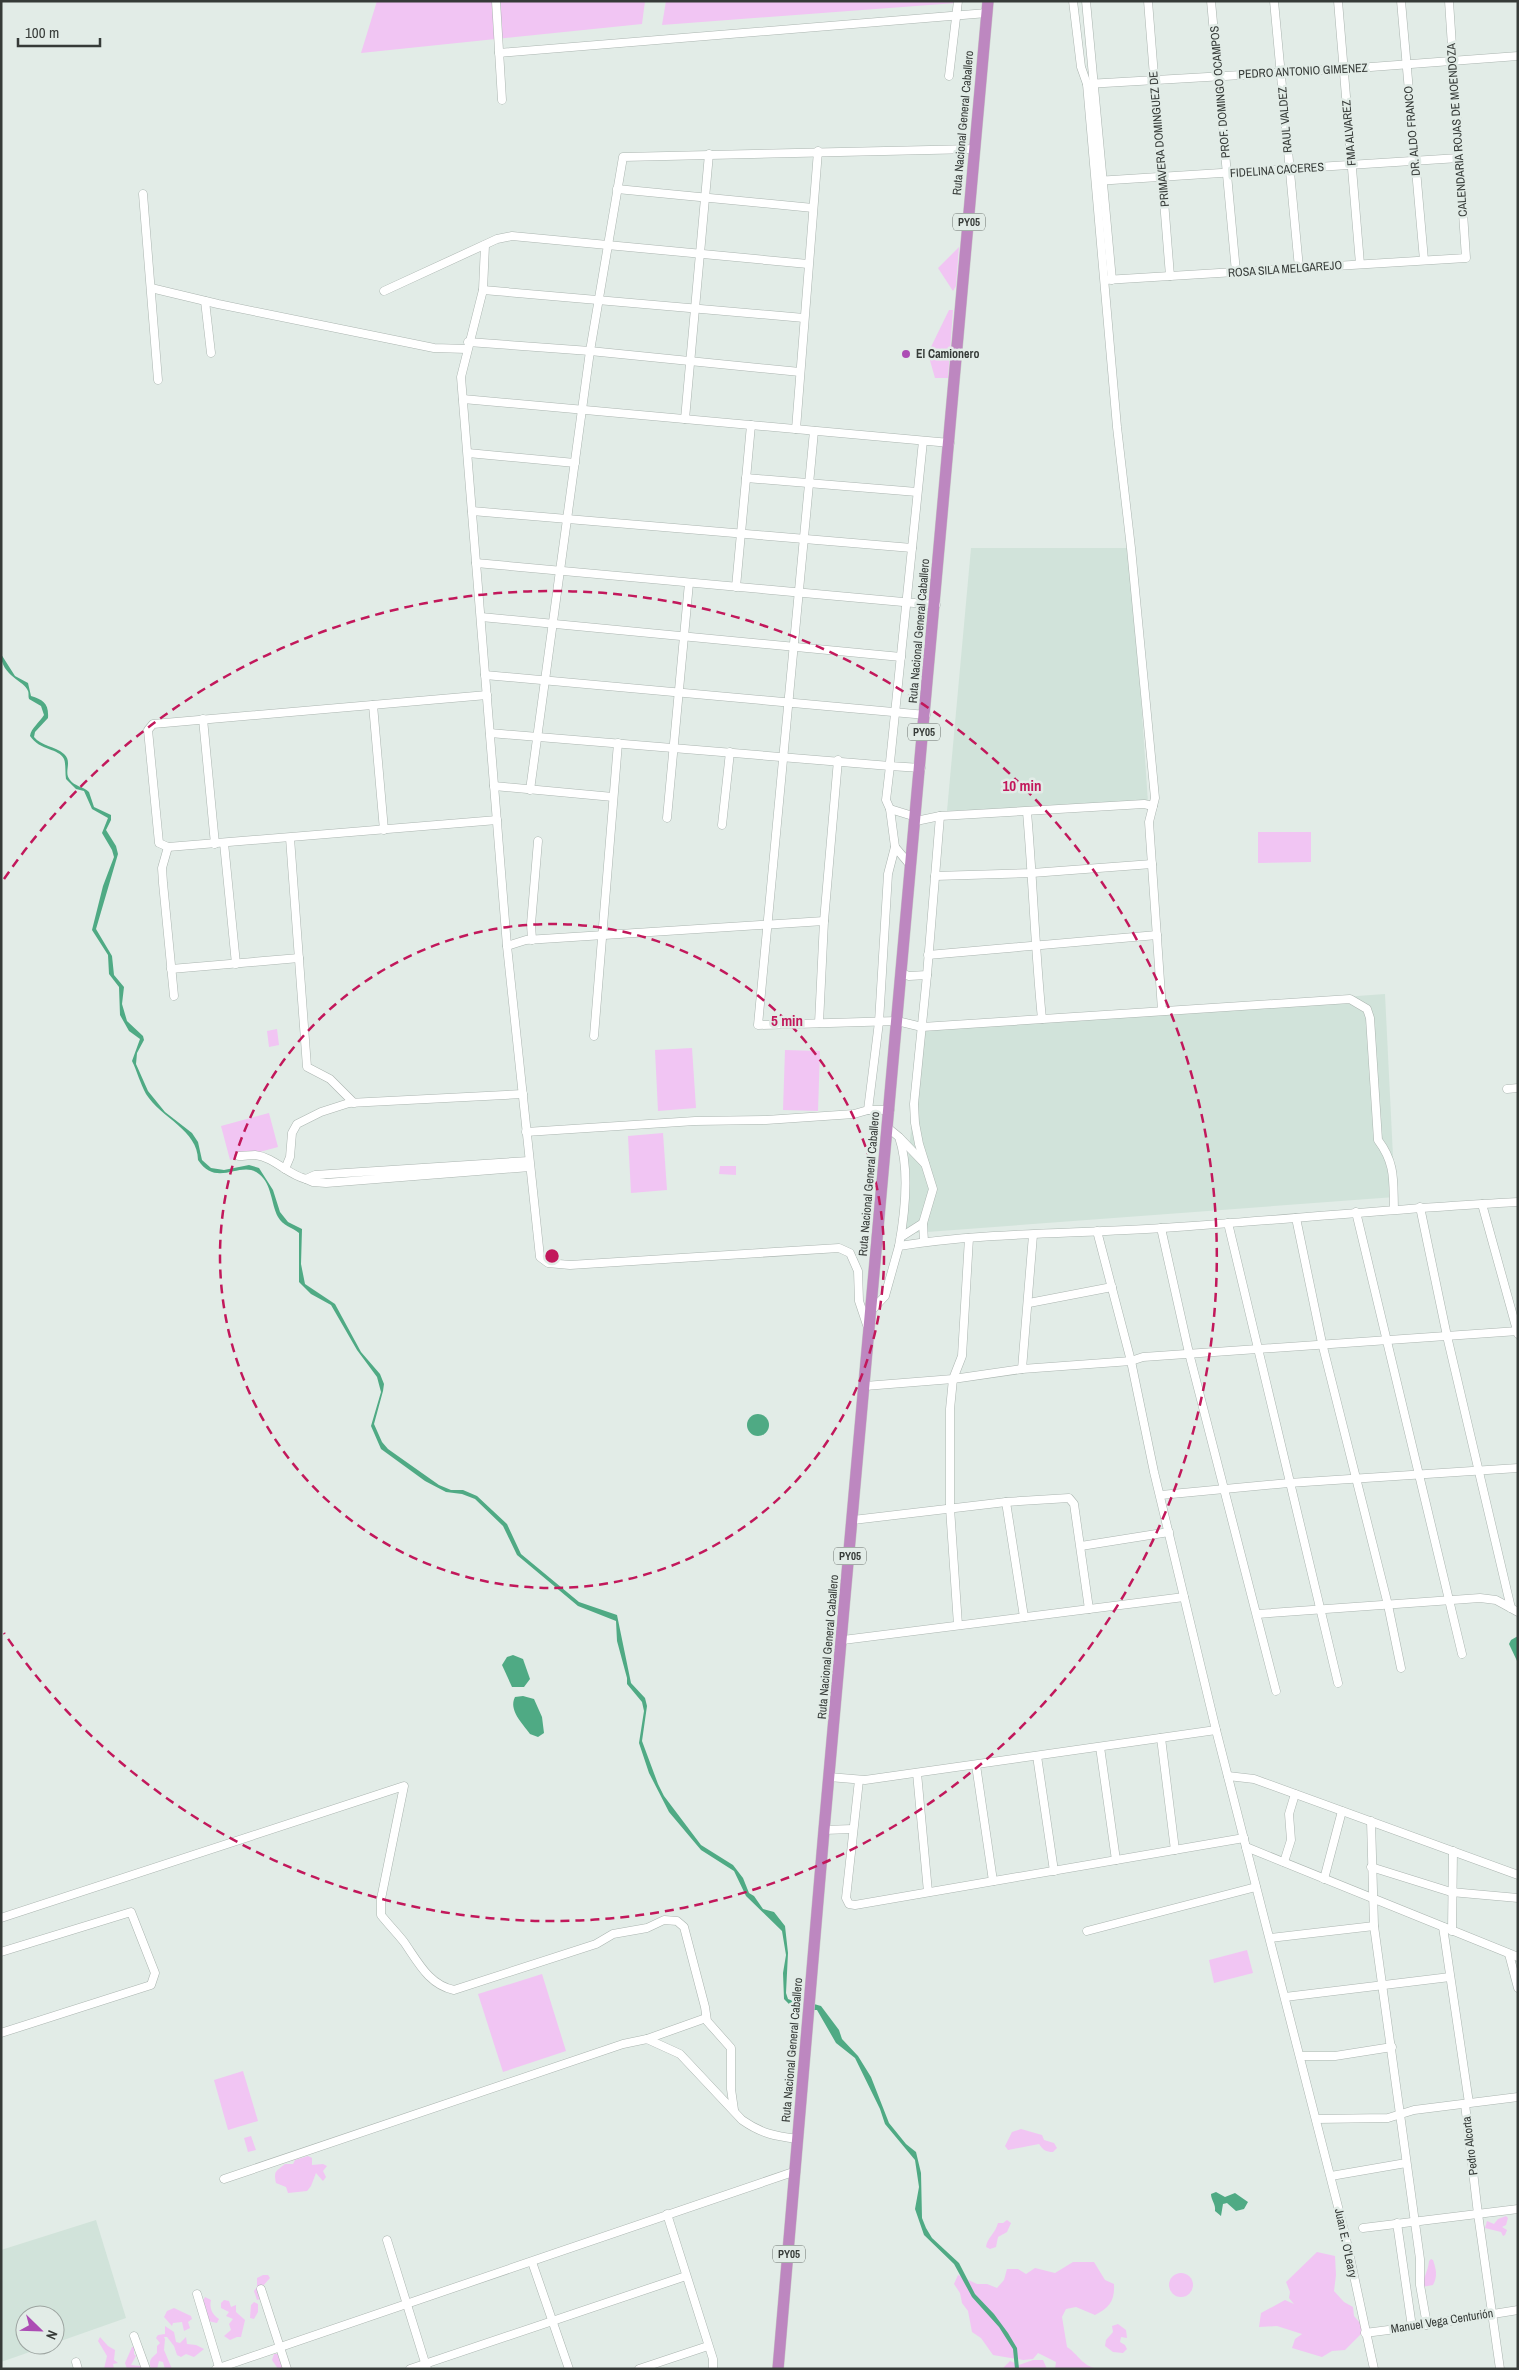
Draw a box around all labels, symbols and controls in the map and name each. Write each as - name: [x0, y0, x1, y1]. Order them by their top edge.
- scale bar: [18, 15, 100, 47]
- text: 100 m: [25, 22, 59, 43]
- street label: PROF. DOMINGO OCAMPOS: [1206, 25, 1234, 159]
- street label: CALENDARIA ROJAS DE MOENDOZA: [1443, 42, 1471, 217]
- street label: Ruta Nacional General Caballero: [949, 50, 977, 196]
- street label: PEDRO ANTONIO GIMENEZ: [1238, 60, 1368, 82]
- street label: PRIMAVERA DOMINGUEZ DE: [1145, 71, 1173, 207]
- street label: DR. ALDO FRANCO: [1400, 85, 1424, 177]
- street label: RAUL VALDEZ: [1274, 86, 1296, 154]
- street label: FMA ALVAREZ: [1338, 100, 1360, 166]
- street label: FIDELINA CACERES: [1230, 159, 1325, 181]
- road number: PY05: [953, 213, 985, 230]
- street label: ROSA SILA MELGAREJO: [1227, 257, 1343, 281]
- place label: El Camionero: [916, 346, 979, 362]
- marker: El Camionero: [900, 348, 912, 360]
- street label: Ruta Nacional General Caballero: [905, 558, 933, 704]
- road number: PY05: [908, 724, 940, 740]
- text: 10 min: [1003, 775, 1041, 796]
- text: 5 min: [771, 1010, 803, 1031]
- street label: Ruta Nacional General Caballero: [855, 1111, 883, 1257]
- centre of rings: [543, 1247, 561, 1265]
- road number: PY05: [834, 1548, 866, 1564]
- street label: Ruta Nacional General Caballero: [814, 1574, 842, 1720]
- street label: Ruta Nacional General Caballero: [778, 1977, 806, 2123]
- street label: Pedro Alcorta: [1458, 2115, 1482, 2176]
- street label: Juan E. O'Leary: [1331, 2207, 1361, 2279]
- road number: PY05: [773, 2246, 805, 2262]
- north arrow: [15, 2305, 65, 2355]
- street label: Manuel Vega Centurión: [1390, 2305, 1494, 2337]
- text: N: [42, 2328, 62, 2342]

